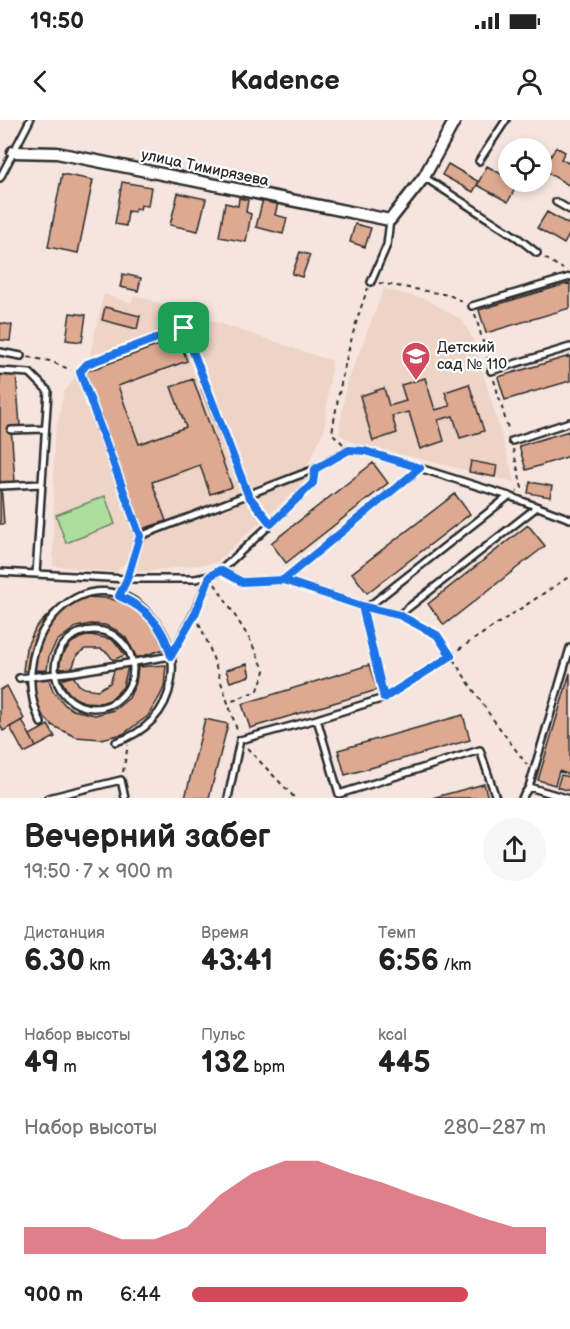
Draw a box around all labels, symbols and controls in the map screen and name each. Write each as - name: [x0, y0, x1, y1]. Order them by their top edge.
- text: 19:50: [30, 8, 84, 35]
- icon: back: [24, 65, 57, 98]
- text: Kadence: [230, 65, 340, 97]
- icon: person: [513, 65, 546, 98]
- map controls: [498, 138, 552, 192]
- button: locate: [498, 138, 552, 192]
- street label: улица Тимирязева: [139, 145, 271, 191]
- pin: [158, 302, 209, 353]
- icon: arrive: [167, 311, 200, 344]
- place label: Детский сад № 110: [437, 338, 507, 374]
- school or university icon: Детский сад № 110: [400, 340, 432, 382]
- text: Вечерний забег: [24, 817, 271, 857]
- button: share: [483, 818, 546, 881]
- text: 19:50 · 7 × 900 m: [24, 860, 173, 884]
- text: Дистанция: [24, 924, 105, 943]
- text: Время: [201, 924, 249, 943]
- text: Темп: [378, 924, 416, 943]
- text: 6.30: [24, 943, 85, 979]
- text: 43:41: [201, 943, 273, 979]
- text: 6:56: [378, 943, 439, 979]
- text: km: [85, 956, 110, 975]
- text: /km: [439, 956, 472, 975]
- text: Набор высоты: [24, 1026, 131, 1045]
- text: Пульс: [201, 1026, 245, 1045]
- text: kcal: [378, 1026, 407, 1045]
- text: 49: [24, 1045, 59, 1081]
- text: 132: [201, 1045, 249, 1081]
- text: 445: [378, 1045, 431, 1081]
- text: m: [59, 1058, 77, 1077]
- text: bpm: [249, 1058, 285, 1077]
- text: Набор высоты: [24, 1116, 157, 1140]
- text: 280–287 m: [444, 1116, 546, 1140]
- text: 900 m: [24, 1283, 83, 1307]
- text: 6:44: [120, 1283, 161, 1307]

